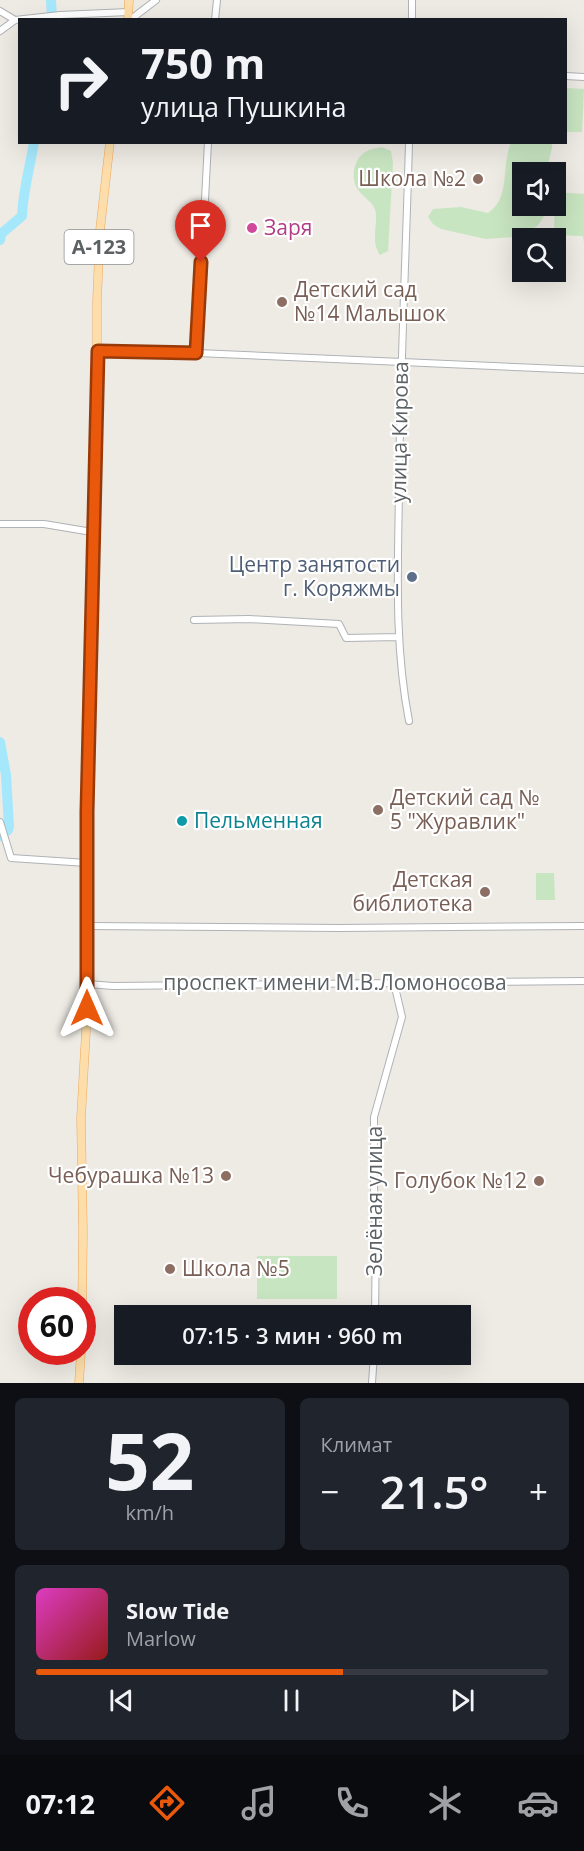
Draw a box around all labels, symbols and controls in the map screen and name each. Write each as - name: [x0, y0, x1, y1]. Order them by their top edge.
- text: 750 m: [141, 34, 265, 91]
- icon: right: [42, 42, 120, 120]
- text: улица Пушкина: [141, 88, 346, 125]
- map controls: [512, 162, 566, 282]
- button: sound: [512, 162, 566, 216]
- place label: Школа №2: [358, 164, 466, 192]
- marker: Школа №2: [471, 172, 485, 186]
- pin: [175, 200, 226, 262]
- icon: arrive: [184, 209, 217, 242]
- place label: Заря: [264, 213, 312, 241]
- marker: Заря: [245, 221, 259, 235]
- button: search: [512, 228, 566, 282]
- road number: А-123: [64, 230, 134, 264]
- place label: Детский сад №14 Малышок: [294, 275, 446, 327]
- marker: Детский сад №14 Малышок: [275, 295, 289, 309]
- street label: улица Кирова: [384, 361, 414, 503]
- place label: Центр занятости г. Коряжмы: [229, 550, 400, 602]
- marker: Центр занятости г. Коряжмы: [405, 570, 419, 584]
- place label: Детский сад № 5 "Журавлик": [390, 783, 540, 835]
- marker: Детский сад № 5 "Журавлик": [371, 803, 385, 817]
- place label: Пельменная: [194, 806, 323, 834]
- marker: Пельменная: [175, 814, 189, 828]
- place label: Детская библиотека: [352, 865, 473, 917]
- marker: Детская библиотека: [478, 885, 492, 899]
- street label: проспект имени М.В.Ломоносова: [163, 968, 507, 996]
- position arrow: [55, 976, 119, 1040]
- street label: Зелёная улица: [360, 1126, 388, 1276]
- place label: Чебурашка №13: [48, 1161, 214, 1189]
- place label: Голубок №12: [394, 1166, 527, 1194]
- marker: Чебурашка №13: [219, 1169, 233, 1183]
- marker: Голубок №12: [532, 1174, 546, 1188]
- place label: Школа №5: [182, 1254, 290, 1282]
- marker: Школа №5: [163, 1262, 177, 1276]
- speed limit sign: 60: [18, 1287, 96, 1365]
- text: 07:15 · 3 мин · 960 m: [182, 1320, 403, 1350]
- text: 52: [105, 1407, 194, 1513]
- text: Климат: [321, 1431, 392, 1458]
- text: 21.5°: [380, 1461, 489, 1522]
- text: −: [321, 1469, 339, 1514]
- text: +: [529, 1469, 548, 1514]
- text: km/h: [125, 1499, 174, 1526]
- text: Slow Tide: [126, 1595, 229, 1625]
- text: Marlow: [126, 1625, 196, 1652]
- icon: previous: [105, 1684, 138, 1717]
- icon: pause: [275, 1684, 308, 1717]
- icon: next: [446, 1684, 479, 1717]
- icon: directions: [146, 1782, 188, 1824]
- icon: music: [238, 1782, 280, 1824]
- icon: phone: [331, 1782, 373, 1824]
- icon: climate: [424, 1782, 466, 1824]
- icon: car: [517, 1782, 559, 1824]
- text: 07:12: [25, 1785, 95, 1822]

